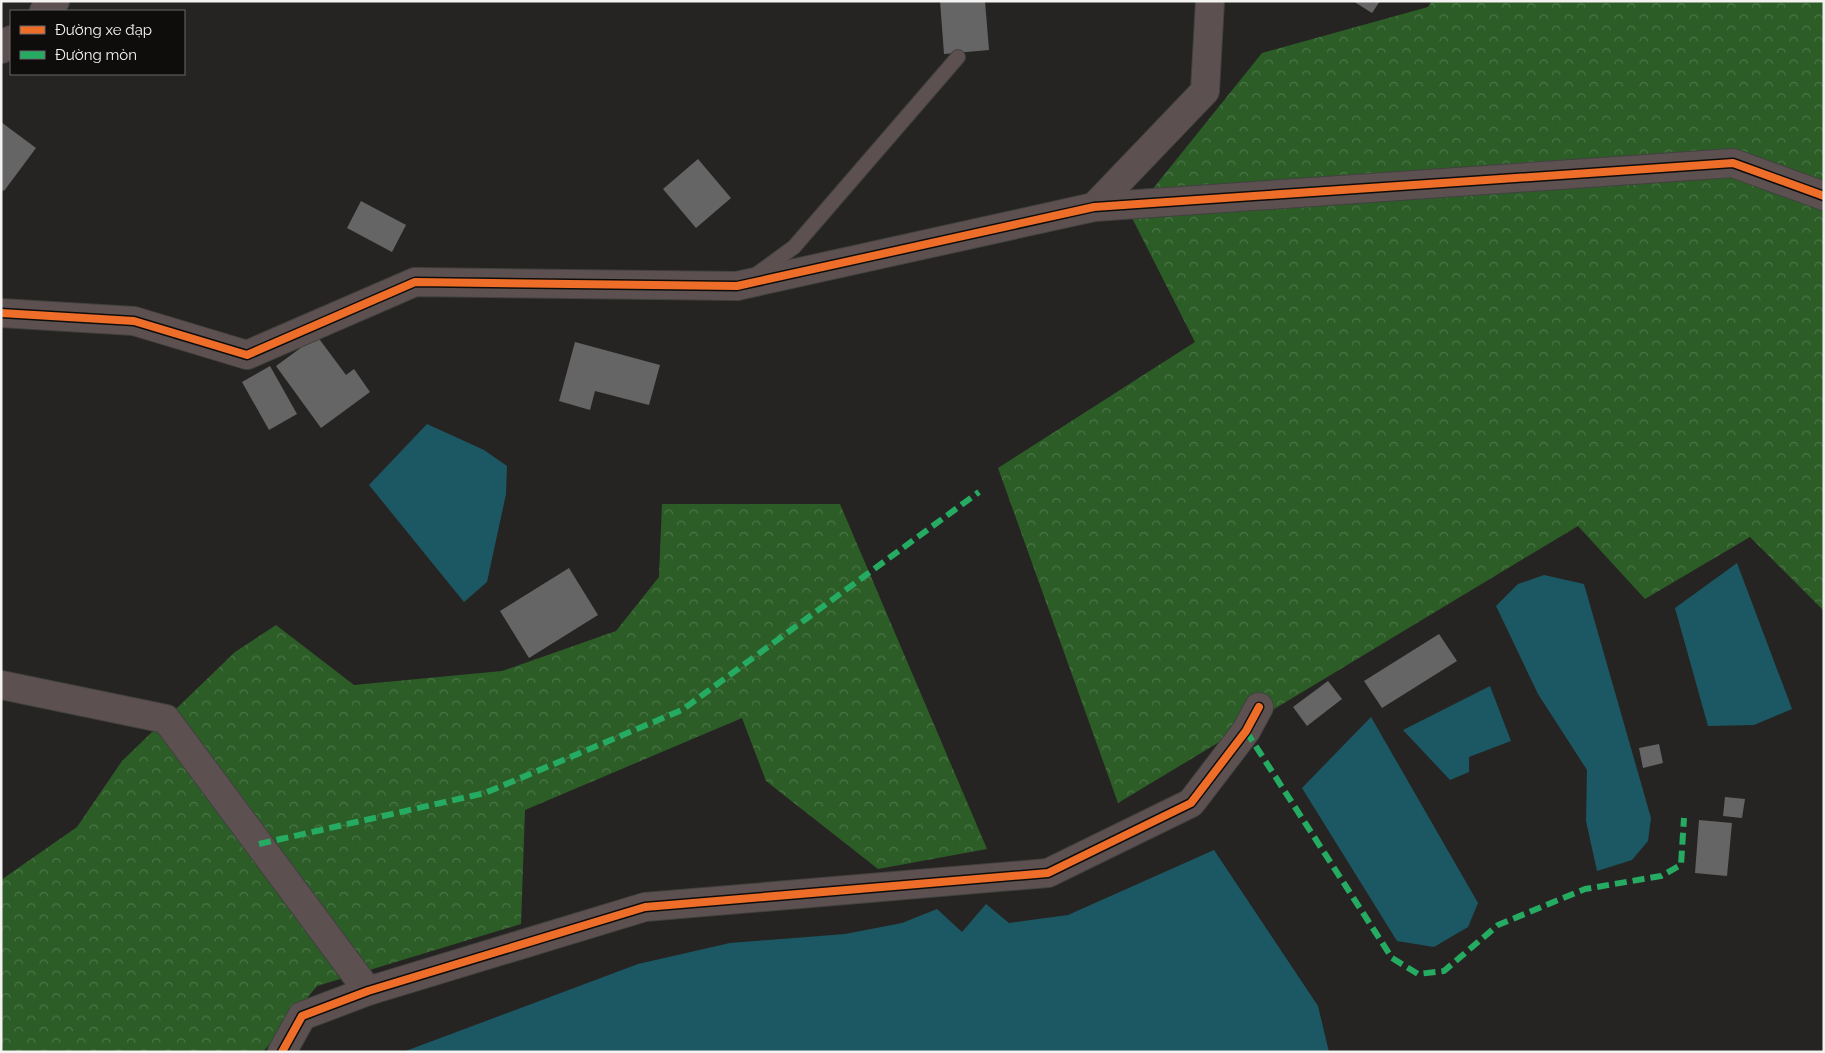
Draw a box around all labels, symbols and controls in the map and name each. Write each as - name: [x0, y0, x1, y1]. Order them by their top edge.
- legend: [10, 10, 185, 75]
- text: Đường xe đạp: [55, 21, 152, 39]
- text: Đường mòn: [55, 46, 137, 64]

